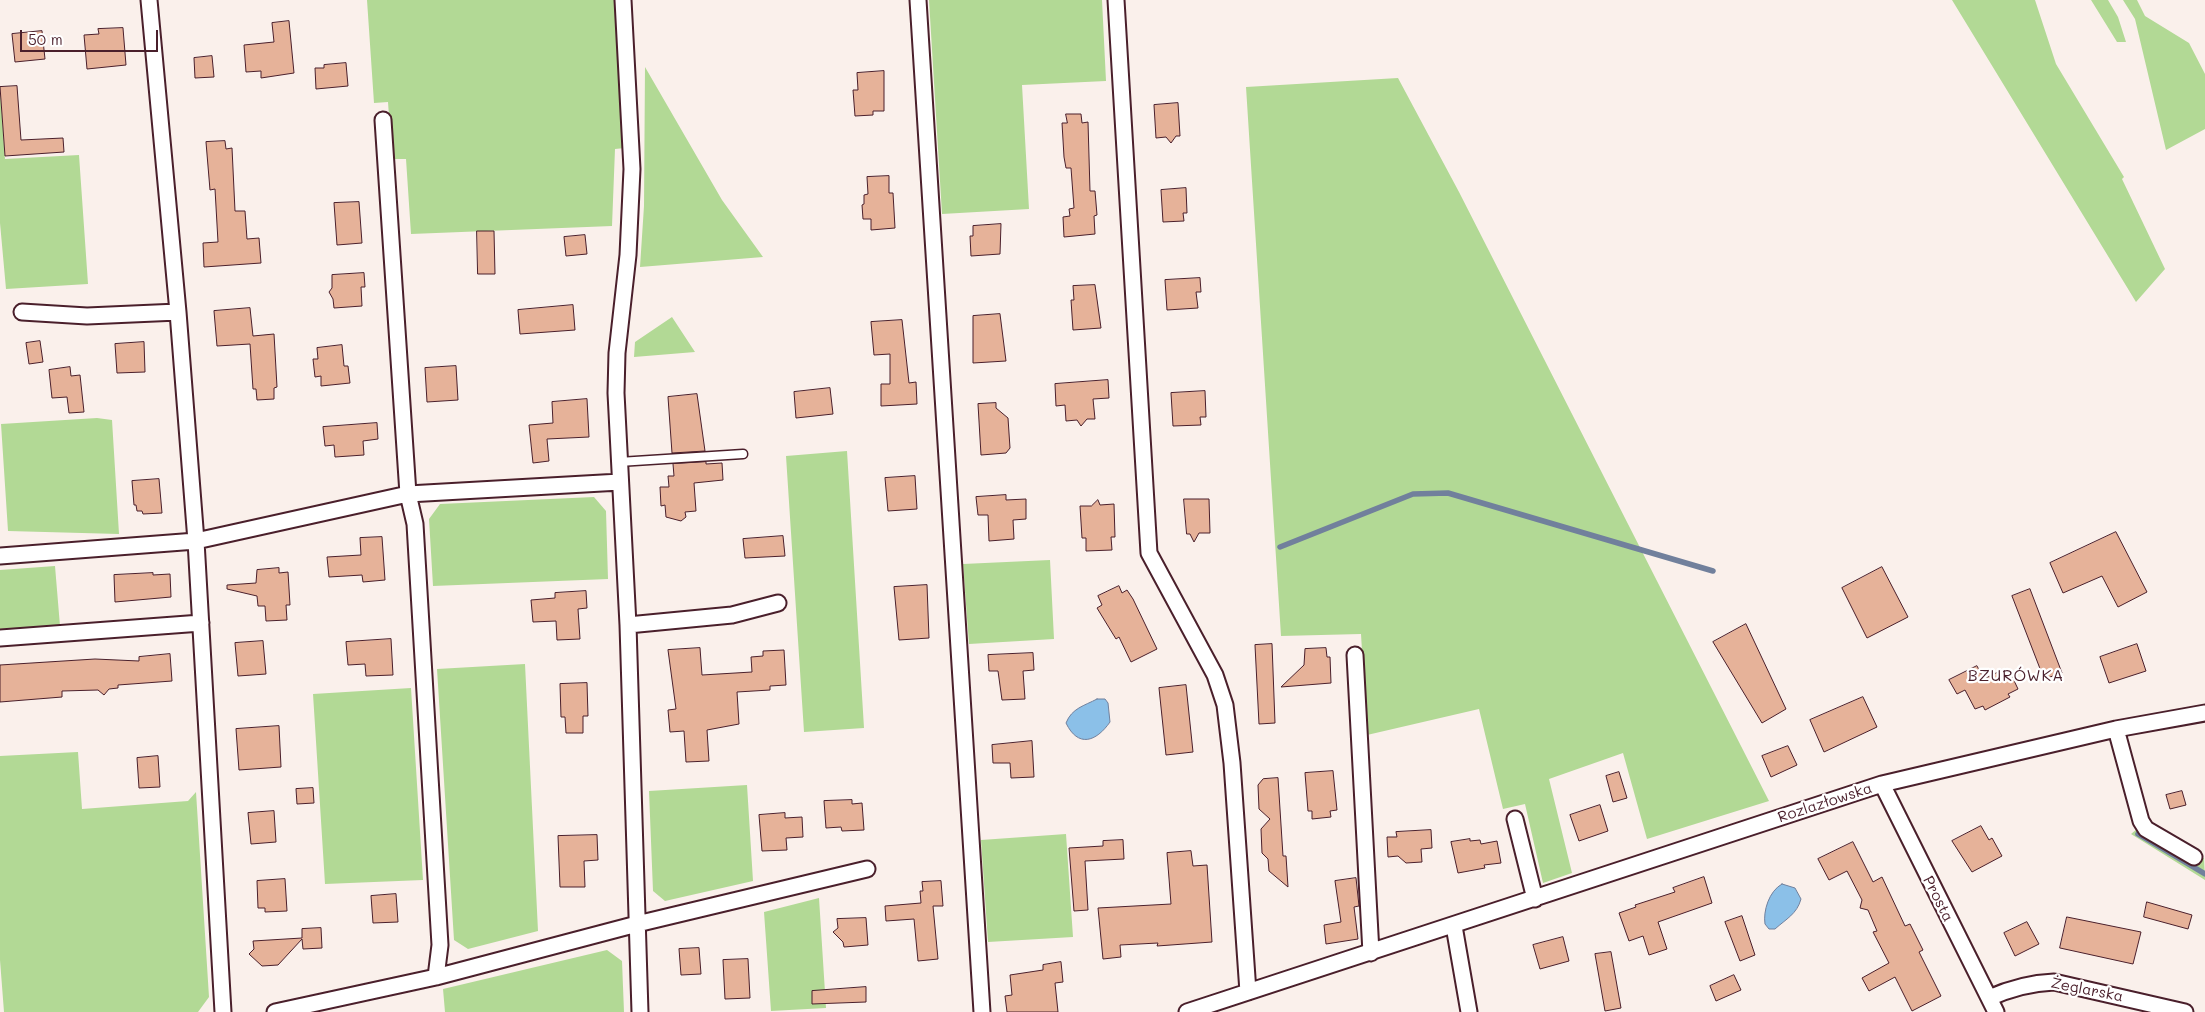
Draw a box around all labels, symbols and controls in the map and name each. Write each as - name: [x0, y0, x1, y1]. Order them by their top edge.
- scale bar: [22, 20, 160, 52]
- text: 50 m: [28, 29, 63, 49]
- district label: BZURÓWKA: [1967, 666, 2065, 686]
- street label: Rozlazłowska: [1776, 779, 1874, 827]
- street label: Prosta: [1919, 873, 1957, 925]
- street label: Żeglarska: [2049, 974, 2125, 1006]

